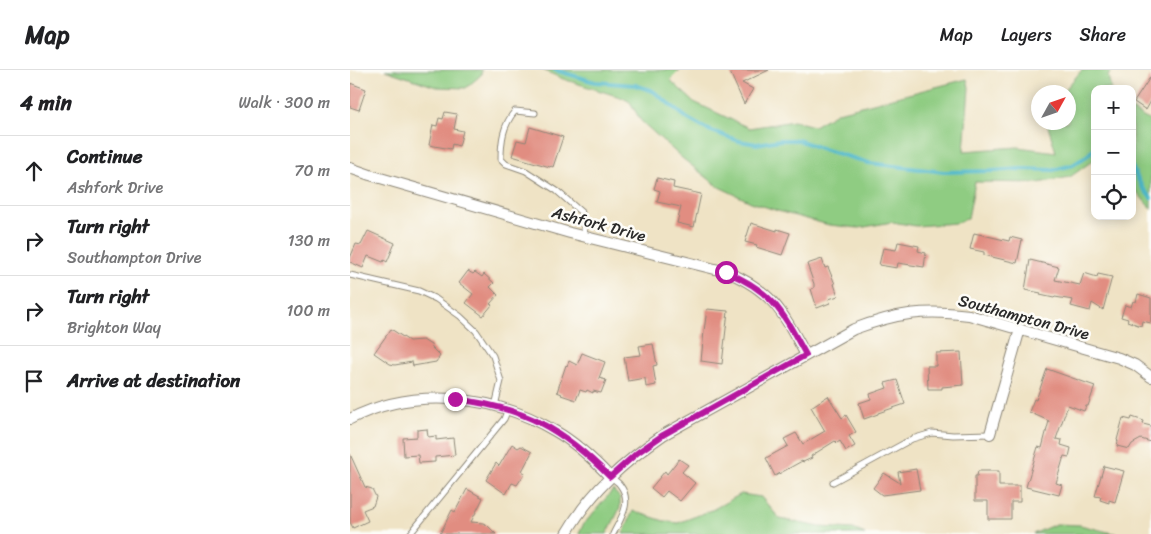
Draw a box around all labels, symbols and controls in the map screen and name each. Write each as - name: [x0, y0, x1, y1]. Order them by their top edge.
- text: Map: [25, 14, 69, 56]
- text: Map: [940, 19, 973, 51]
- text: Layers: [1001, 19, 1052, 51]
- text: Share: [1080, 19, 1126, 51]
- text: 4 min: [20, 84, 72, 122]
- north arrow: [1031, 85, 1076, 130]
- map controls: [1091, 85, 1136, 220]
- button: +: [1091, 85, 1136, 130]
- text: Walk · 300 m: [239, 88, 330, 117]
- button: −: [1091, 130, 1136, 175]
- text: Continue: [67, 140, 143, 173]
- text: 70 m: [294, 156, 330, 185]
- icon: ahead: [20, 157, 48, 185]
- text: Ashfork Drive: [67, 173, 163, 202]
- button: locate: [1091, 175, 1136, 220]
- street label: Ashfork Drive: [548, 197, 649, 251]
- text: Turn right: [67, 210, 149, 243]
- text: 130 m: [288, 226, 330, 255]
- icon: right: [20, 227, 48, 255]
- text: Southampton Drive: [67, 243, 202, 272]
- route start: [715, 261, 738, 284]
- text: Turn right: [67, 280, 149, 313]
- street label: Southampton Drive: [955, 286, 1093, 348]
- text: 100 m: [286, 296, 330, 325]
- icon: right: [20, 297, 48, 325]
- text: Brighton Way: [67, 313, 161, 342]
- text: Arrive at destination: [67, 364, 240, 397]
- icon: arrive: [20, 367, 48, 395]
- route end: [444, 388, 467, 411]

